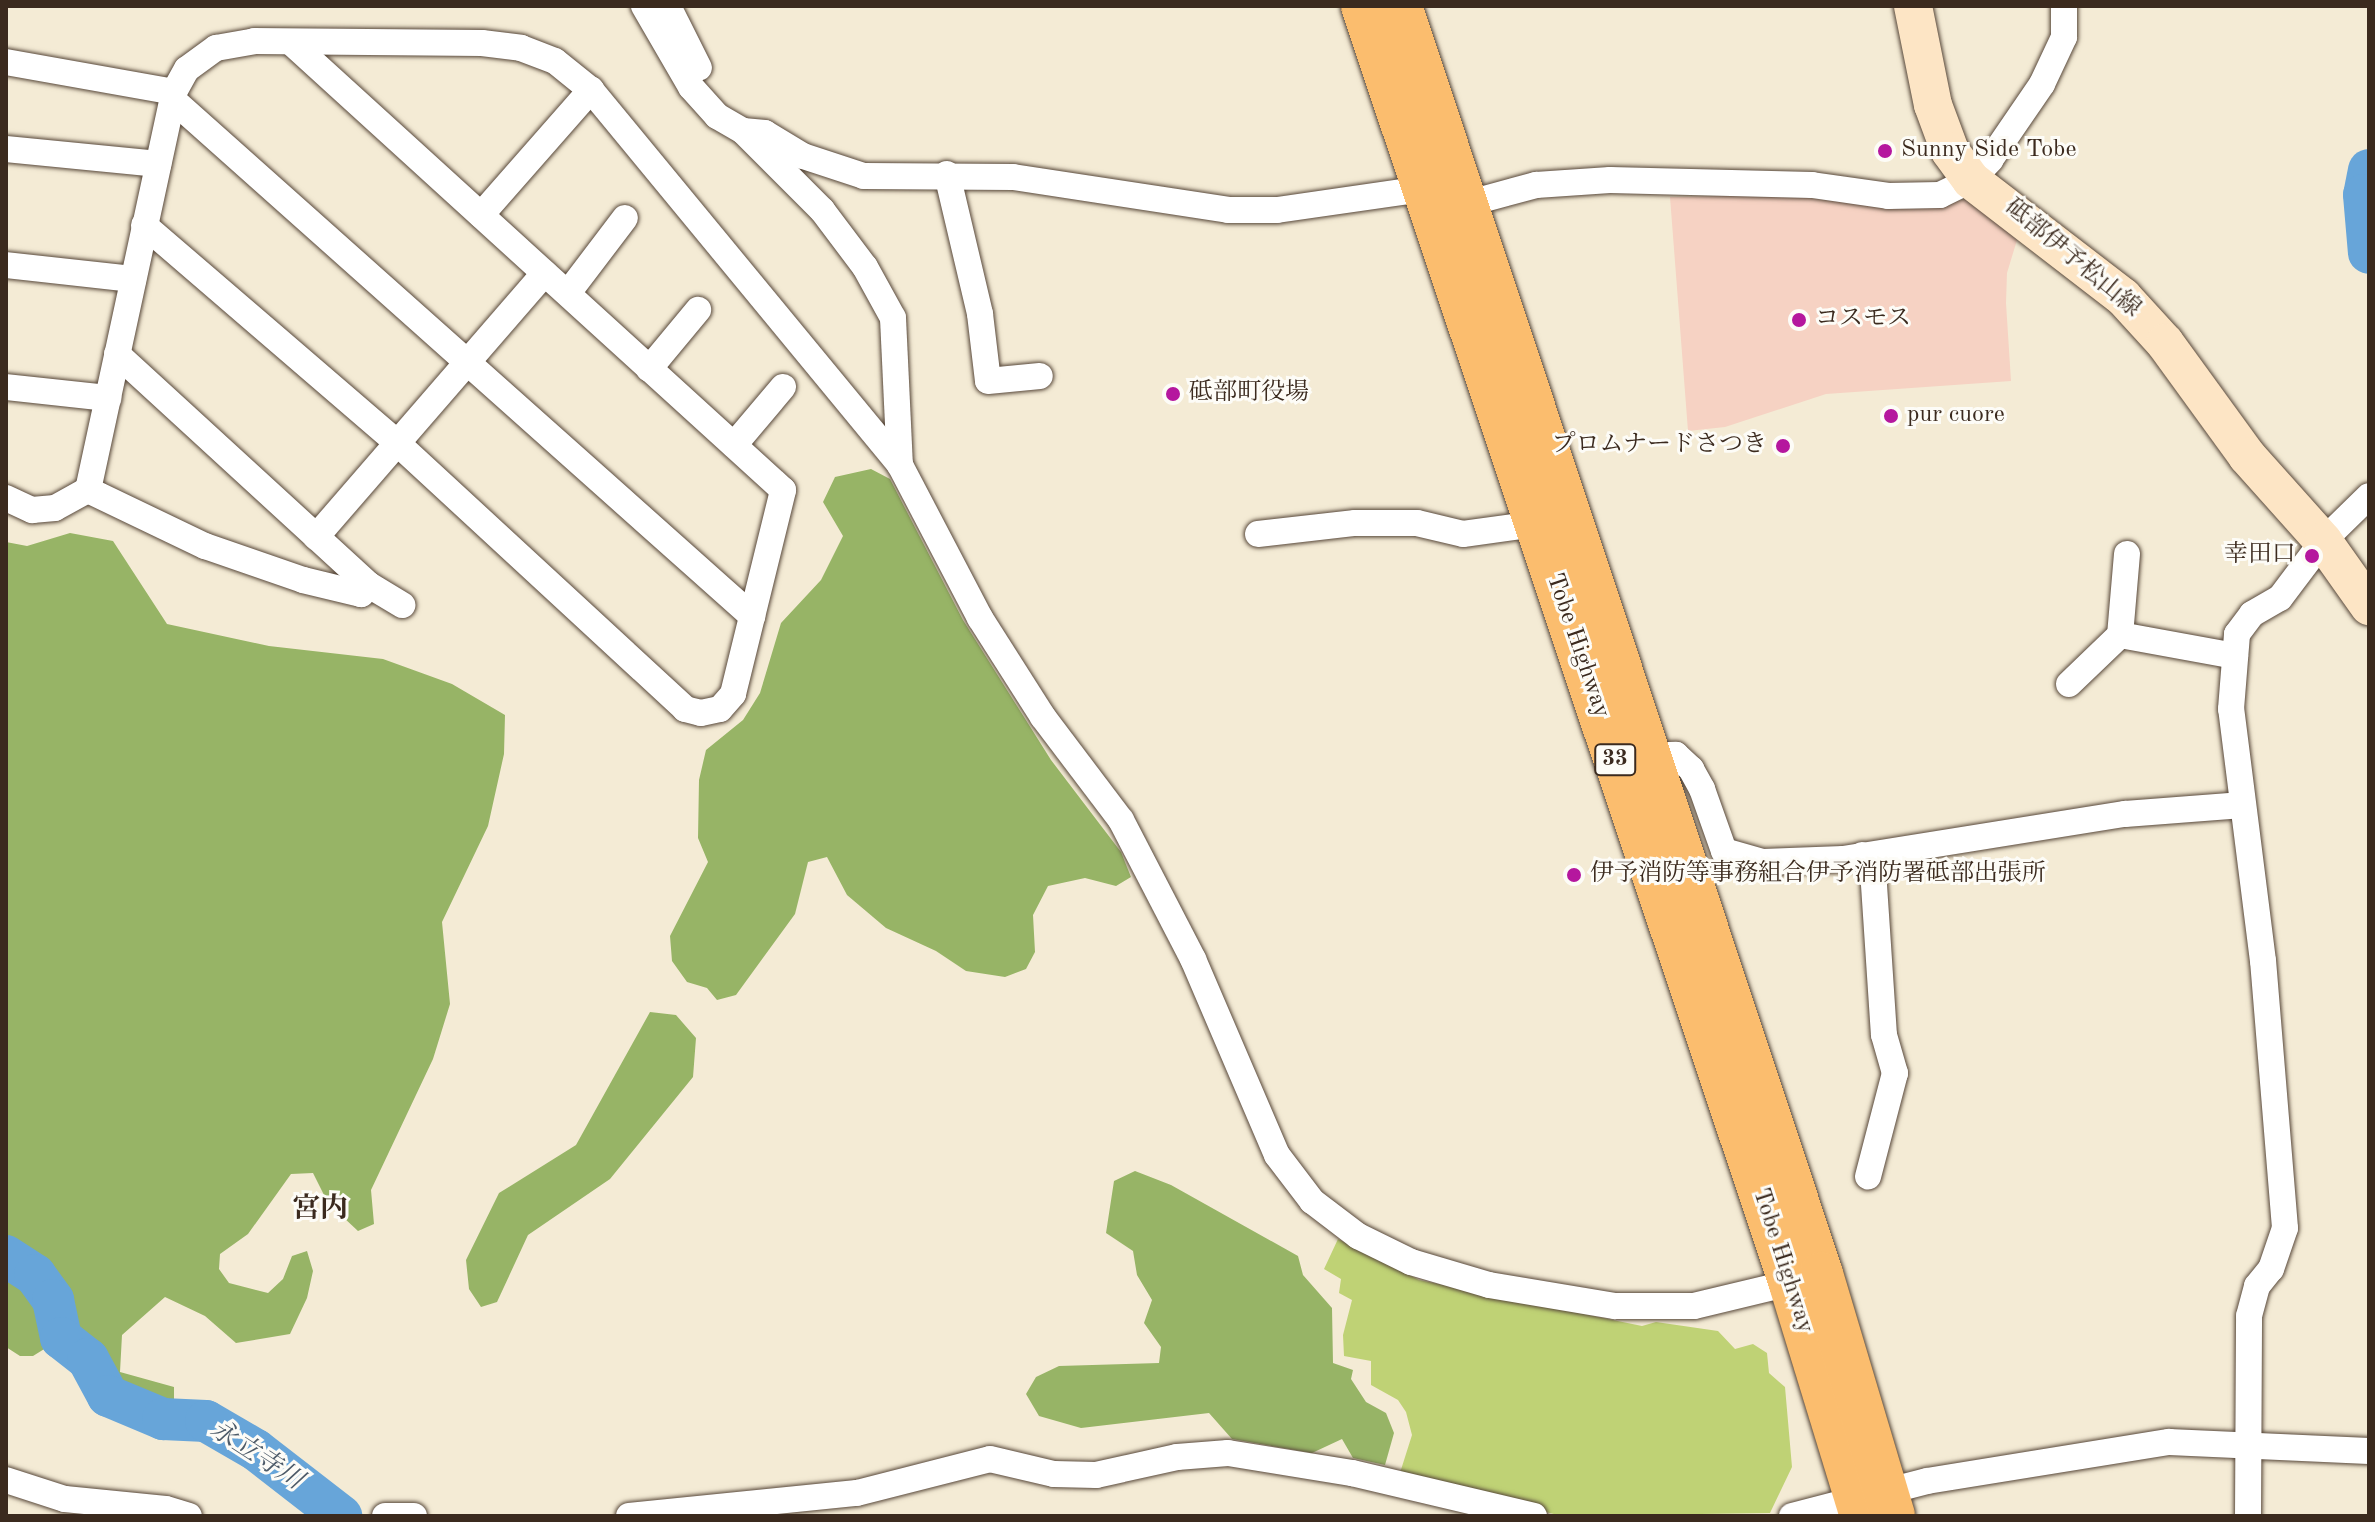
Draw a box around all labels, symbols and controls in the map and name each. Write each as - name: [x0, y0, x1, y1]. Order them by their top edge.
- place label: Sunny Side Tobe: [1901, 137, 2076, 165]
- marker: Sunny Side Tobe: [1876, 142, 1894, 160]
- street label: 砥部伊予松山線: [1998, 194, 2146, 324]
- place label: コスモス: [1815, 306, 1911, 334]
- marker: コスモス: [1790, 311, 1808, 329]
- place label: 砥部町役場: [1189, 380, 1309, 408]
- marker: 砥部町役場: [1164, 385, 1182, 403]
- place label: pur cuore: [1907, 402, 2005, 430]
- marker: pur cuore: [1882, 407, 1900, 425]
- place label: プロムナードさつき: [1551, 432, 1767, 460]
- marker: プロムナードさつき: [1774, 437, 1792, 455]
- place label: 幸田口: [2224, 542, 2296, 570]
- marker: 幸田口: [2303, 547, 2321, 565]
- street label: Tobe Highway: [1539, 570, 1615, 722]
- road number: 33: [1593, 742, 1637, 778]
- place label: 伊予消防等事務組合伊予消防署砥部出張所: [1590, 861, 2046, 889]
- marker: 伊予消防等事務組合伊予消防署砥部出張所: [1565, 866, 1583, 884]
- street label: Tobe Highway: [1745, 1185, 1819, 1337]
- district label: 宮内: [292, 1193, 348, 1227]
- water label: 永立寺川: [204, 1415, 308, 1497]

